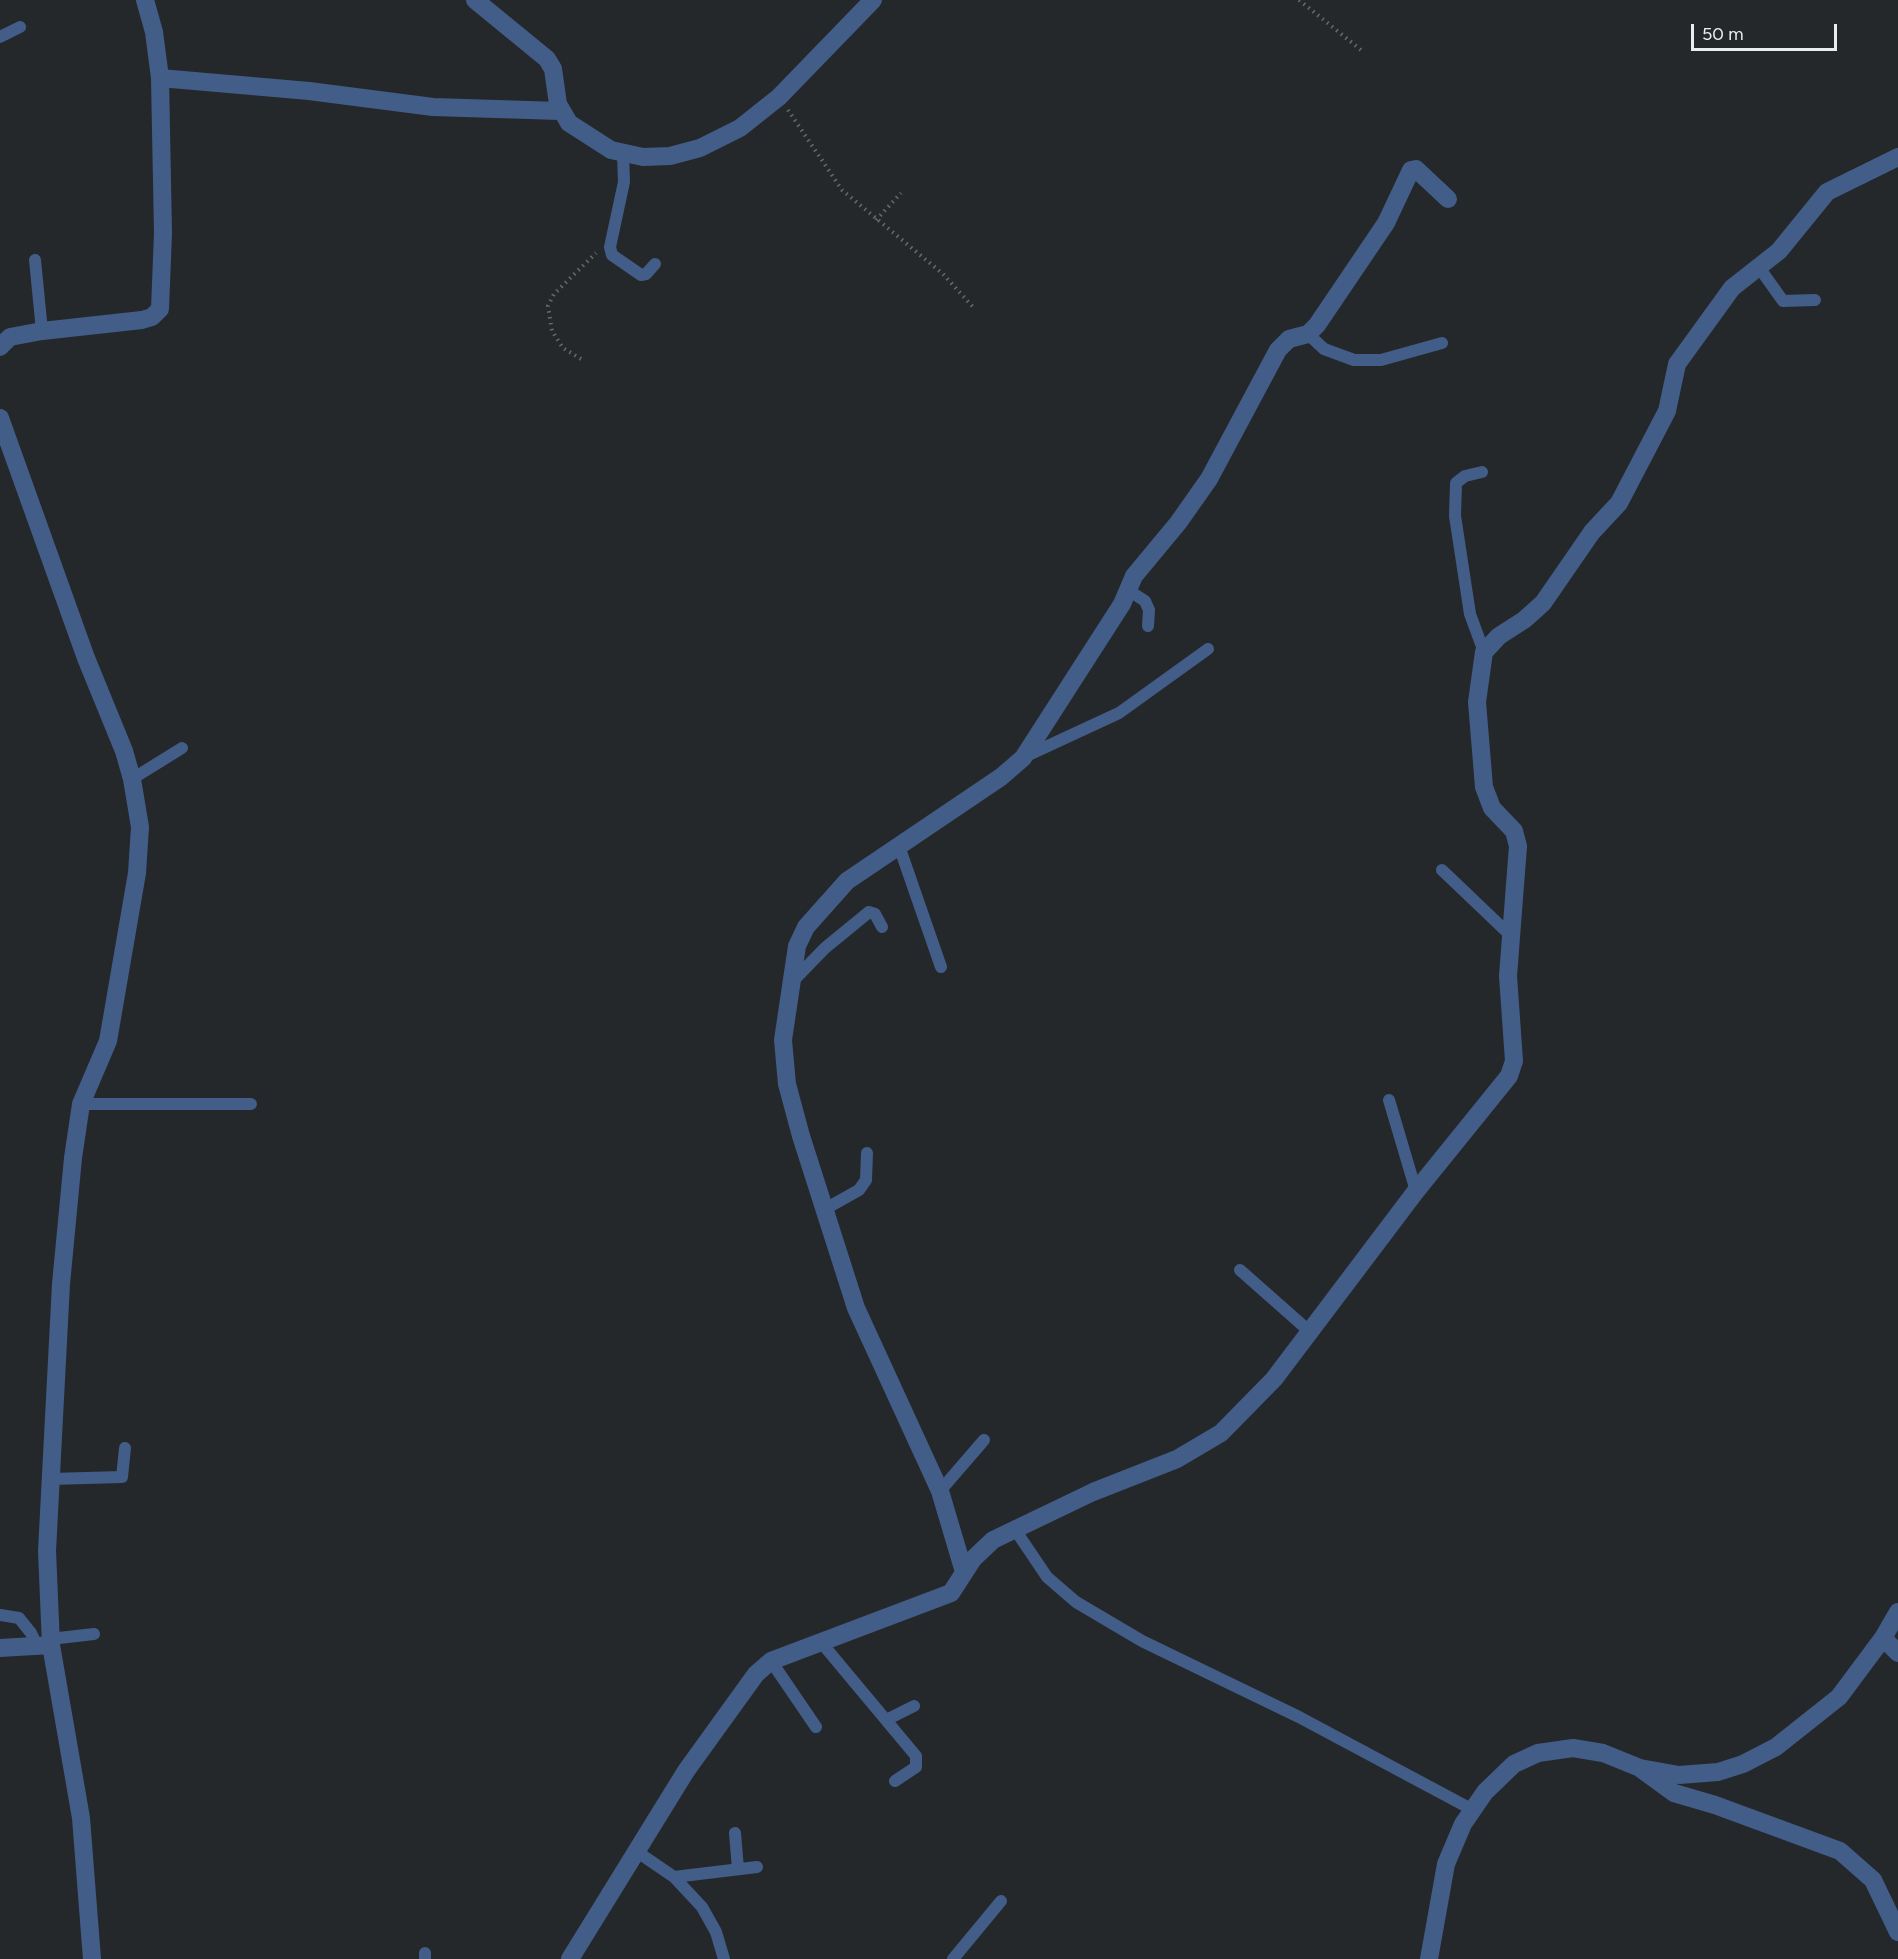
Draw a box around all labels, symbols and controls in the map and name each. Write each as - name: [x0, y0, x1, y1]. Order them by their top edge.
- scale bar: [1694, 12, 1840, 50]
- text: 50 m: [1702, 23, 1744, 45]

